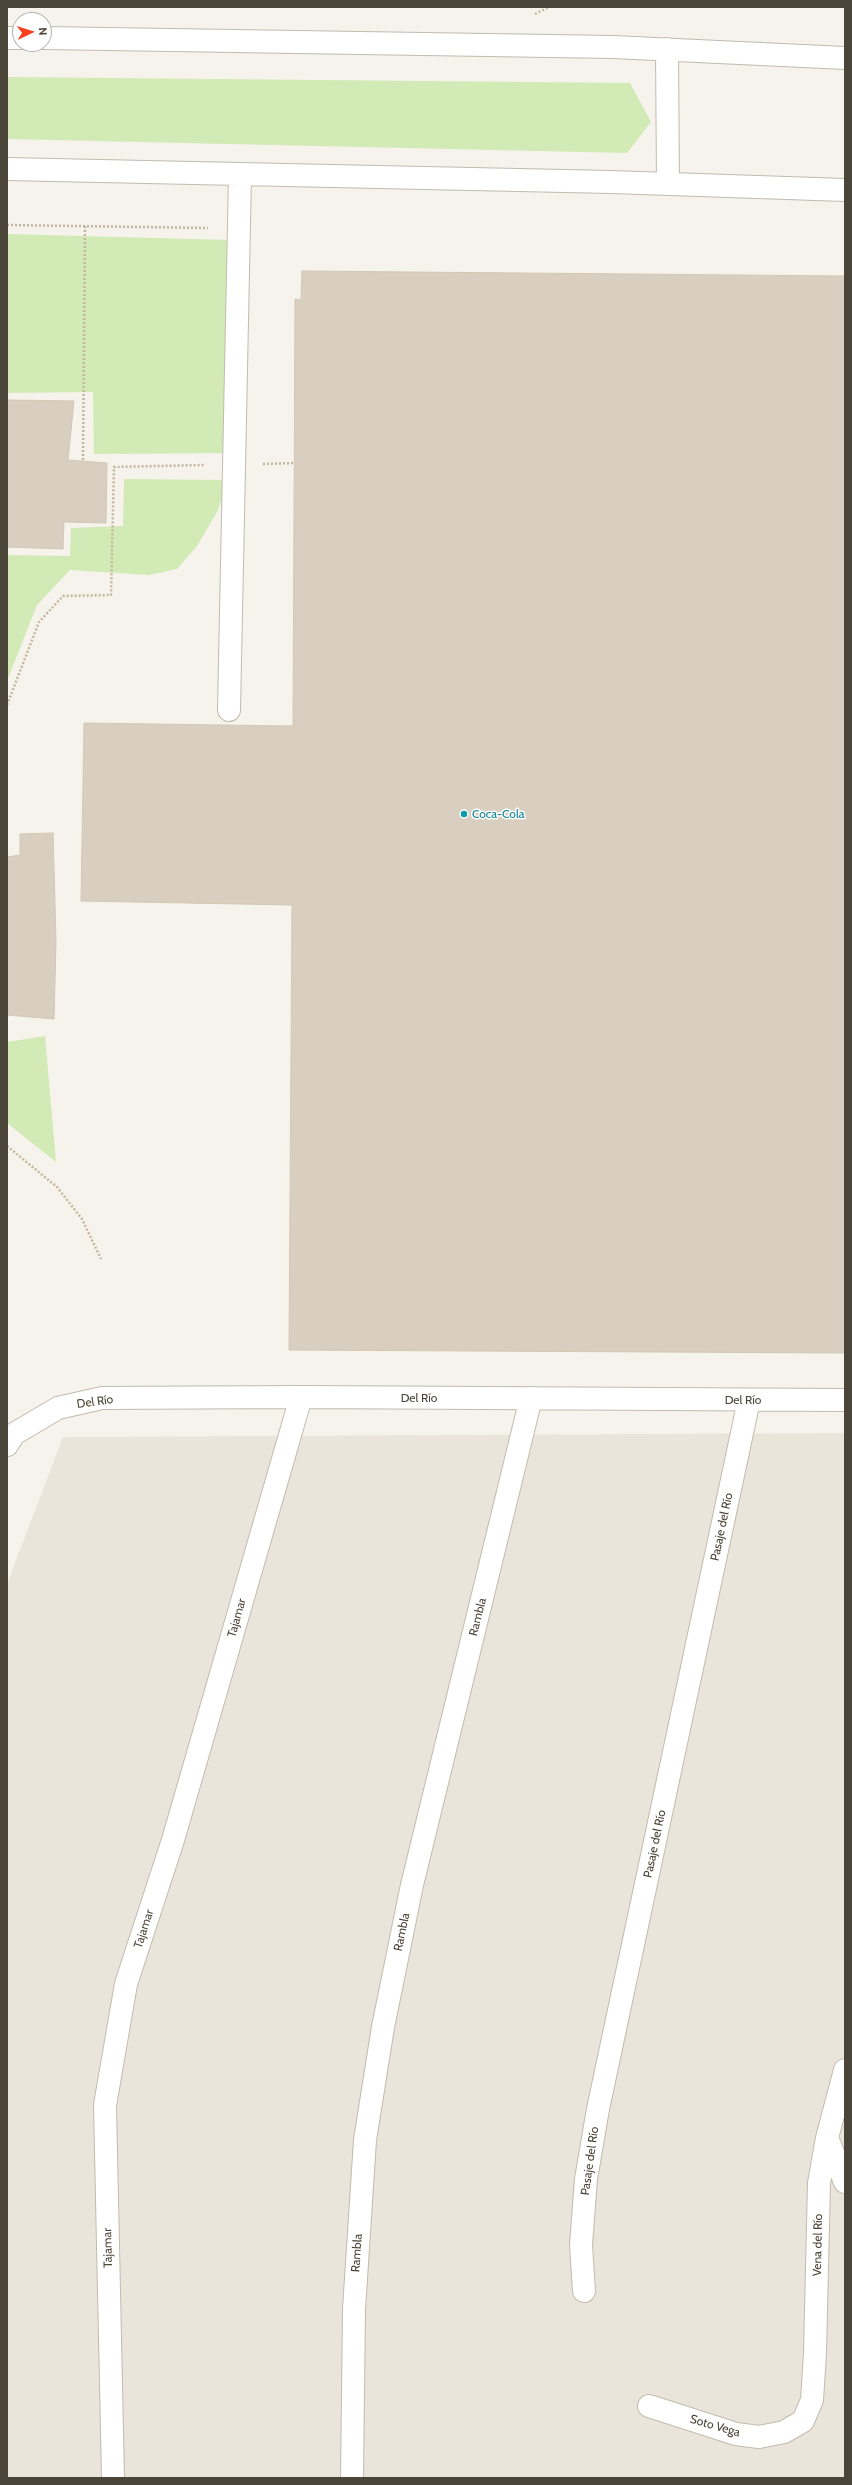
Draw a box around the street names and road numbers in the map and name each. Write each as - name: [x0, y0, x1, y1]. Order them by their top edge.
- street label: Del Río: [401, 1391, 437, 1405]
- street label: Del Río: [76, 1392, 114, 1412]
- street label: Del Río: [725, 1393, 761, 1407]
- street label: Pasaje del Río: [708, 1492, 736, 1562]
- street label: Rambla: [466, 1596, 490, 1638]
- street label: Tajamar: [225, 1597, 249, 1639]
- street label: Pasaje del Río: [641, 1809, 669, 1879]
- street label: Tajamar: [131, 1908, 157, 1950]
- street label: Rambla: [391, 1912, 413, 1952]
- street label: Pasaje del Río: [578, 2126, 602, 2196]
- street label: Vena del Río: [810, 2214, 826, 2276]
- street label: Tajamar: [100, 2228, 116, 2268]
- street label: Rambla: [348, 2233, 366, 2273]
- street label: Soto Vega: [688, 2412, 742, 2440]

